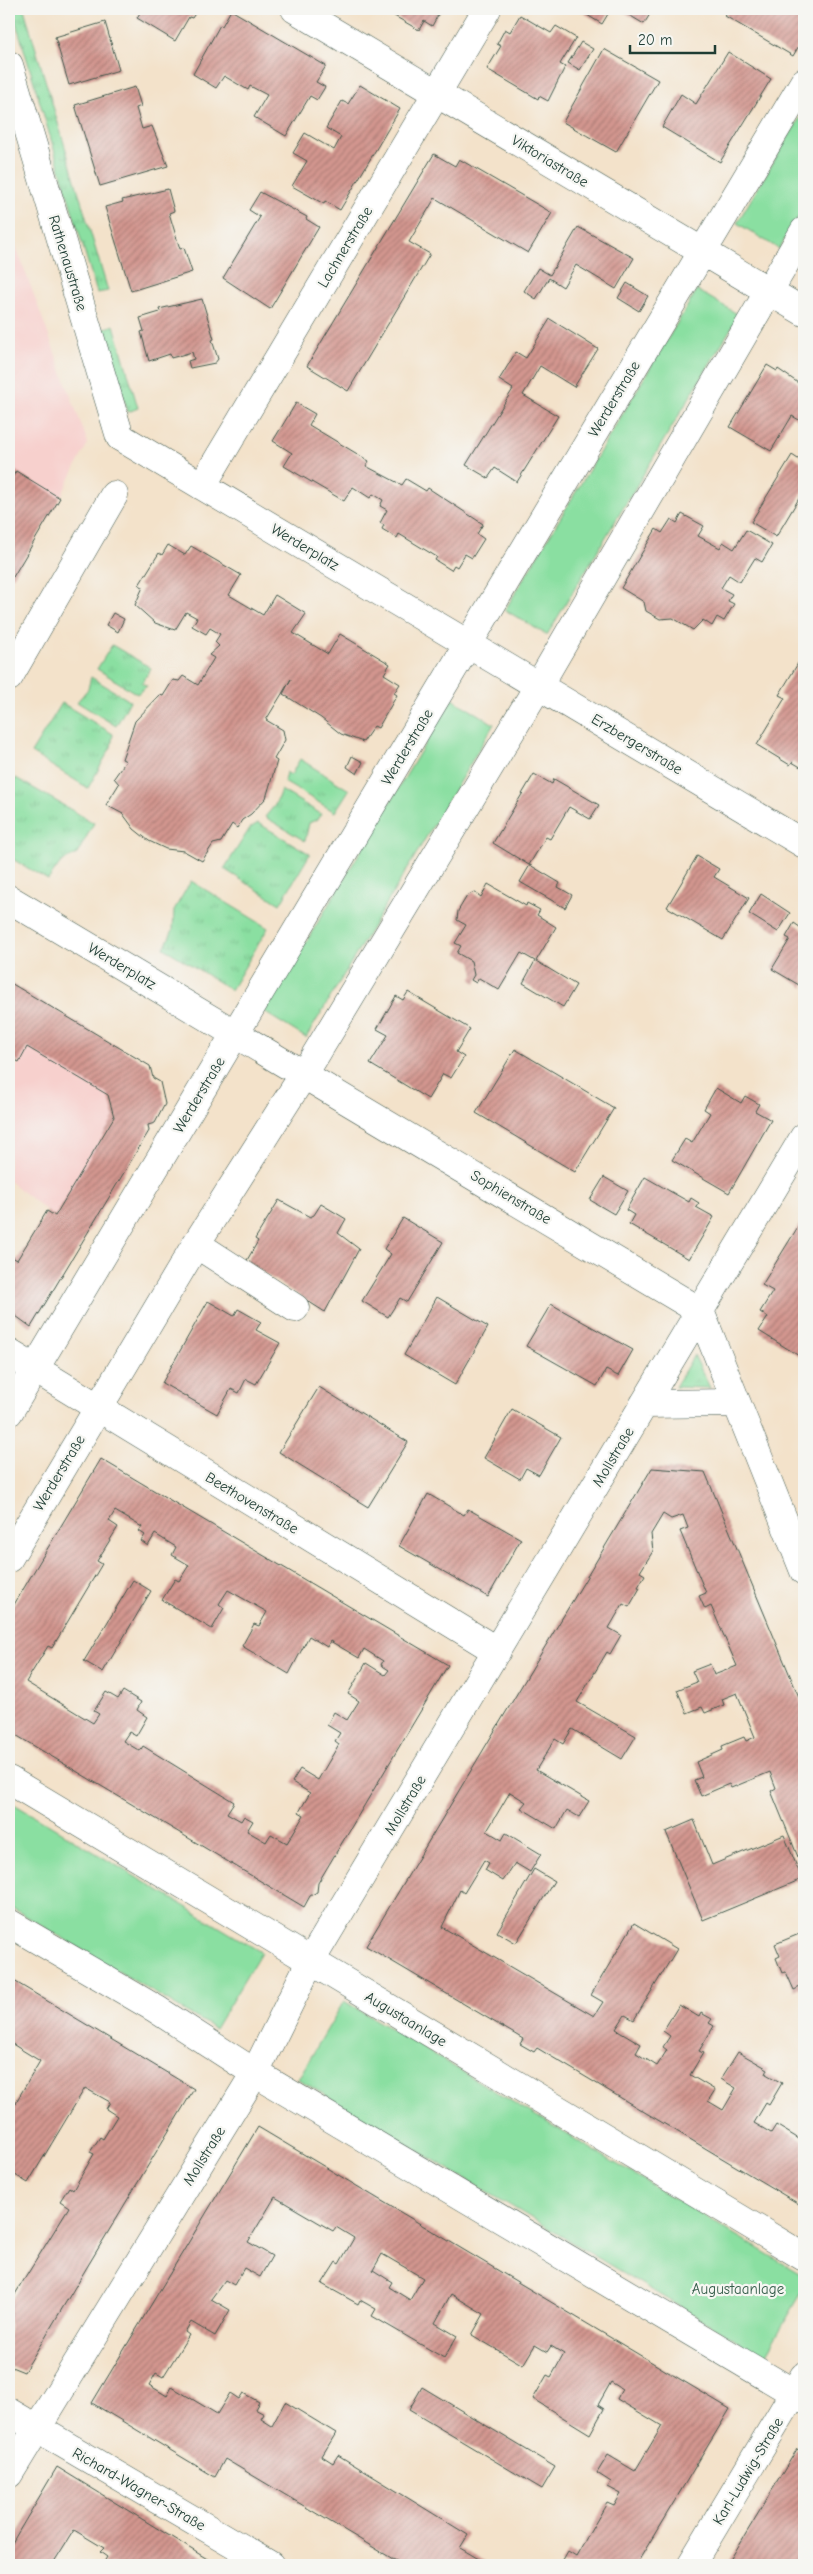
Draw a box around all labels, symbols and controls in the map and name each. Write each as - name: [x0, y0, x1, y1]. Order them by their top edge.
- scale bar: [630, 22, 716, 54]
- text: 20 m: [638, 31, 672, 49]
- street label: Viktoriastraße: [508, 131, 592, 191]
- street label: Lachnerstraße: [314, 203, 376, 291]
- street label: Rathenaustraße: [45, 213, 91, 314]
- street label: Werderstraße: [584, 357, 644, 440]
- street label: Werderplatz: [268, 520, 343, 575]
- street label: Werderstraße: [377, 705, 437, 788]
- street label: Erzbergerstraße: [588, 710, 686, 779]
- street label: Werderplatz: [85, 939, 160, 994]
- street label: Werderstraße: [169, 1053, 229, 1136]
- street label: Sophienstraße: [467, 1166, 555, 1228]
- street label: Mollstraße: [588, 1423, 638, 1490]
- street label: Werderstraße: [29, 1431, 89, 1514]
- street label: Beethovenstraße: [202, 1468, 302, 1538]
- street label: Mollstraße: [380, 1771, 430, 1838]
- street label: Augustaanlage: [362, 1988, 451, 2051]
- street label: Mollstraße: [179, 2123, 229, 2189]
- park label: Augustaanlage: [692, 2280, 785, 2298]
- street label: Karl-Ludwig-Straße: [709, 2414, 787, 2528]
- street label: Richard-Wagner-Straße: [69, 2444, 209, 2535]

